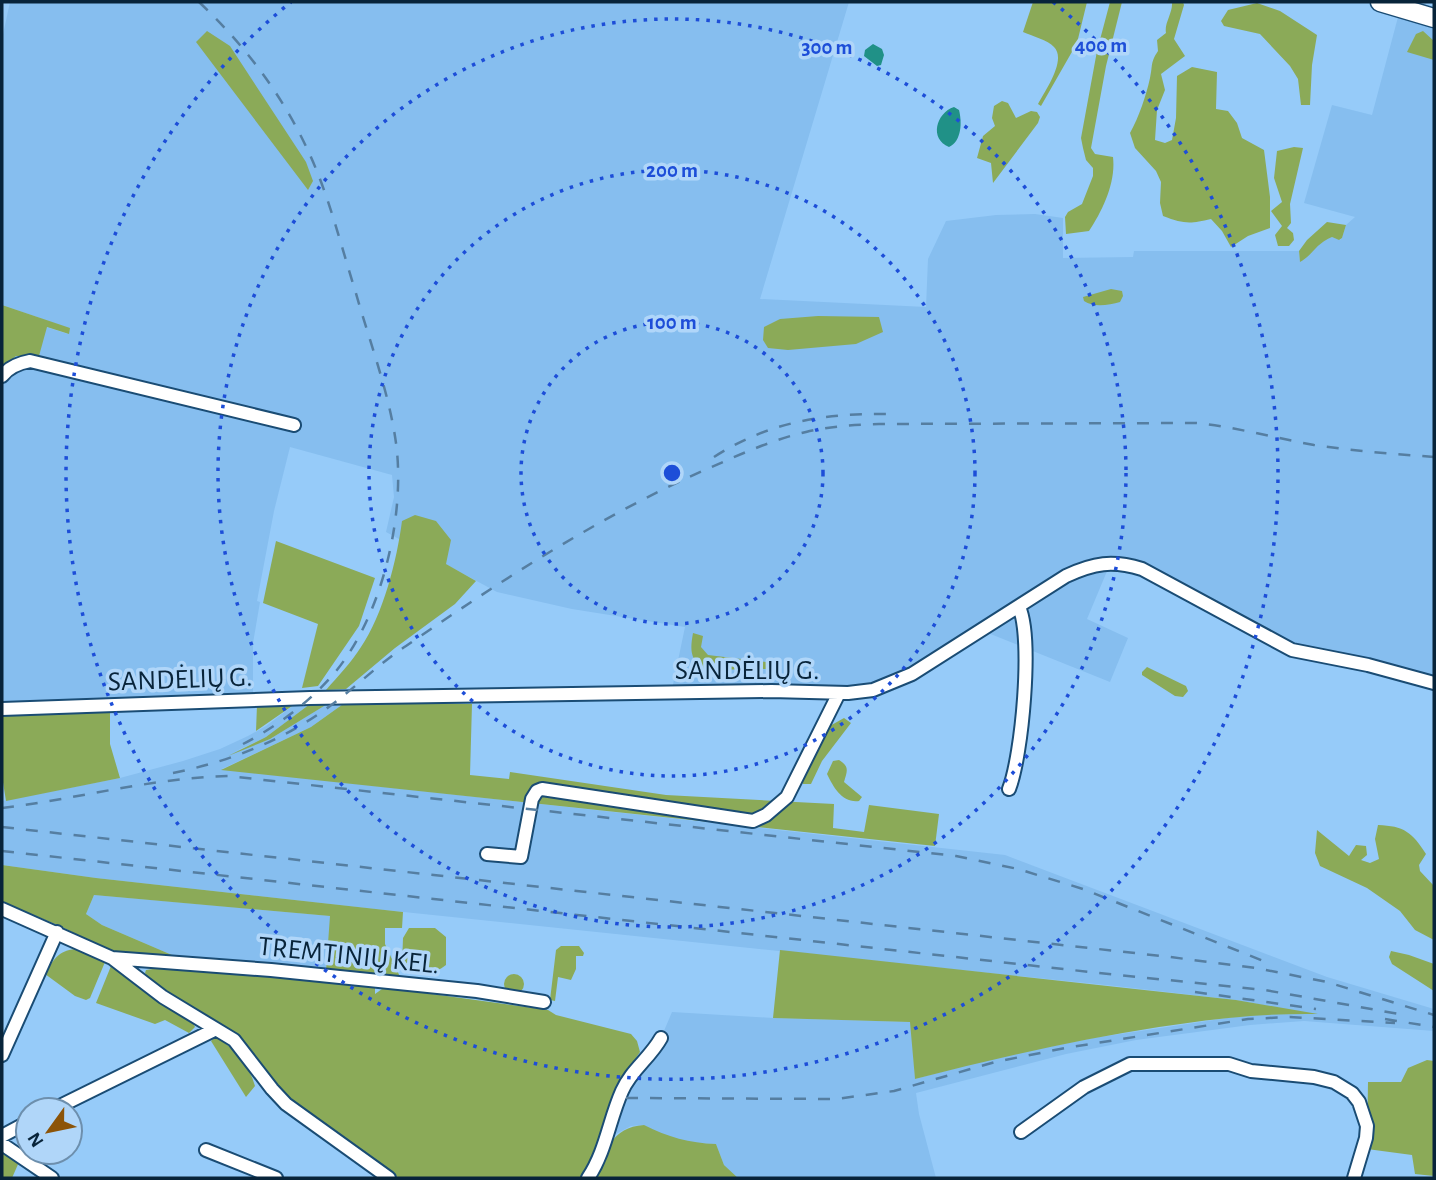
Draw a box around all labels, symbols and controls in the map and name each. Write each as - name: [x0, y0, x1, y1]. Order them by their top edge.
- text: 400 m: [1075, 35, 1127, 56]
- text: 300 m: [801, 37, 853, 58]
- text: 200 m: [646, 160, 698, 181]
- text: 100 m: [647, 312, 697, 333]
- centre of rings: [660, 461, 684, 485]
- street label: SANDĖLIŲ G.: [675, 655, 819, 685]
- street label: SANDĖLIŲ G.: [107, 661, 253, 697]
- street label: TREMTINIŲ KEL.: [257, 933, 441, 979]
- north arrow: [14, 1096, 84, 1166]
- text: N: [24, 1129, 48, 1150]

